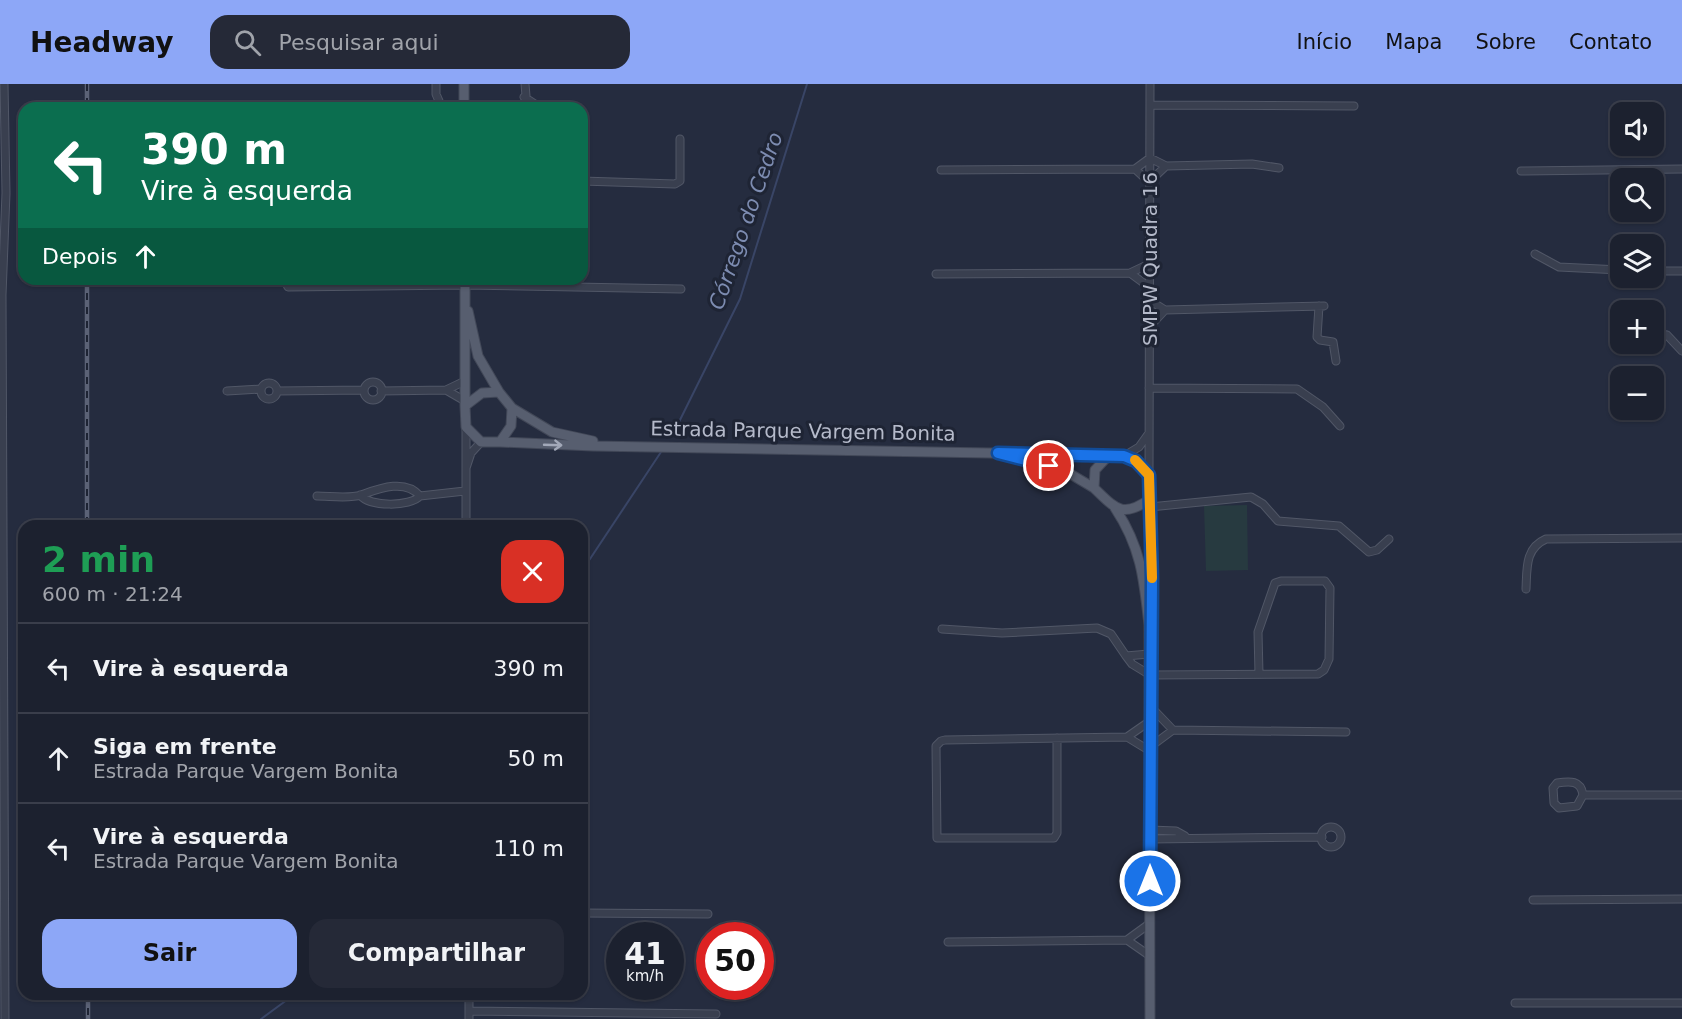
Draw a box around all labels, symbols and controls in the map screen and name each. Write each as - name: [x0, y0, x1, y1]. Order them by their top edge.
- search box: [210, 15, 630, 69]
- text: Headway: [30, 26, 174, 59]
- icon: search: [231, 26, 264, 59]
- text: Pesquisar aqui: [279, 30, 439, 55]
- text: Início: [1297, 30, 1352, 54]
- text: Mapa: [1385, 30, 1442, 54]
- text: Sobre: [1475, 30, 1536, 54]
- text: Contato: [1569, 30, 1652, 54]
- map controls: [1610, 102, 1664, 420]
- button: sound: [1610, 102, 1664, 156]
- text: 390 m: [141, 125, 287, 174]
- icon: left: [42, 126, 120, 204]
- water label: Córrego do Cedro: [704, 129, 788, 313]
- button: search: [1610, 168, 1664, 222]
- street label: SMPW Quadra 16: [1138, 172, 1162, 346]
- text: Vire à esquerda: [141, 175, 353, 206]
- button: layers: [1610, 234, 1664, 288]
- icon: ahead: [129, 240, 162, 273]
- text: Depois: [42, 244, 117, 269]
- button: +: [1610, 300, 1664, 354]
- button: −: [1610, 366, 1664, 420]
- street label: Estrada Parque Vargem Bonita: [650, 416, 956, 446]
- one-way arrow: [543, 439, 563, 451]
- pin: [1023, 440, 1074, 491]
- icon: arrive: [1032, 449, 1065, 482]
- text: 2 min: [42, 539, 155, 580]
- button: close: [501, 540, 564, 603]
- text: 600 m · 21:24: [42, 582, 183, 606]
- icon: left: [42, 652, 75, 685]
- text: Vire à esquerda: [93, 656, 289, 681]
- text: 390 m: [494, 656, 564, 681]
- text: Siga em frente: [93, 734, 277, 759]
- icon: ahead: [42, 742, 75, 775]
- text: 50 m: [508, 746, 564, 771]
- text: Estrada Parque Vargem Bonita: [93, 759, 398, 783]
- text: Vire à esquerda: [93, 824, 289, 849]
- icon: left: [42, 832, 75, 865]
- text: 110 m: [494, 836, 564, 861]
- text: Estrada Parque Vargem Bonita: [93, 849, 398, 873]
- position arrow: [1118, 849, 1182, 913]
- button: Sair: [42, 919, 297, 988]
- button: Compartilhar: [309, 919, 564, 988]
- speed limit sign: 50: [696, 922, 774, 1000]
- text: 41: [624, 936, 666, 971]
- text: km/h: [626, 967, 664, 985]

